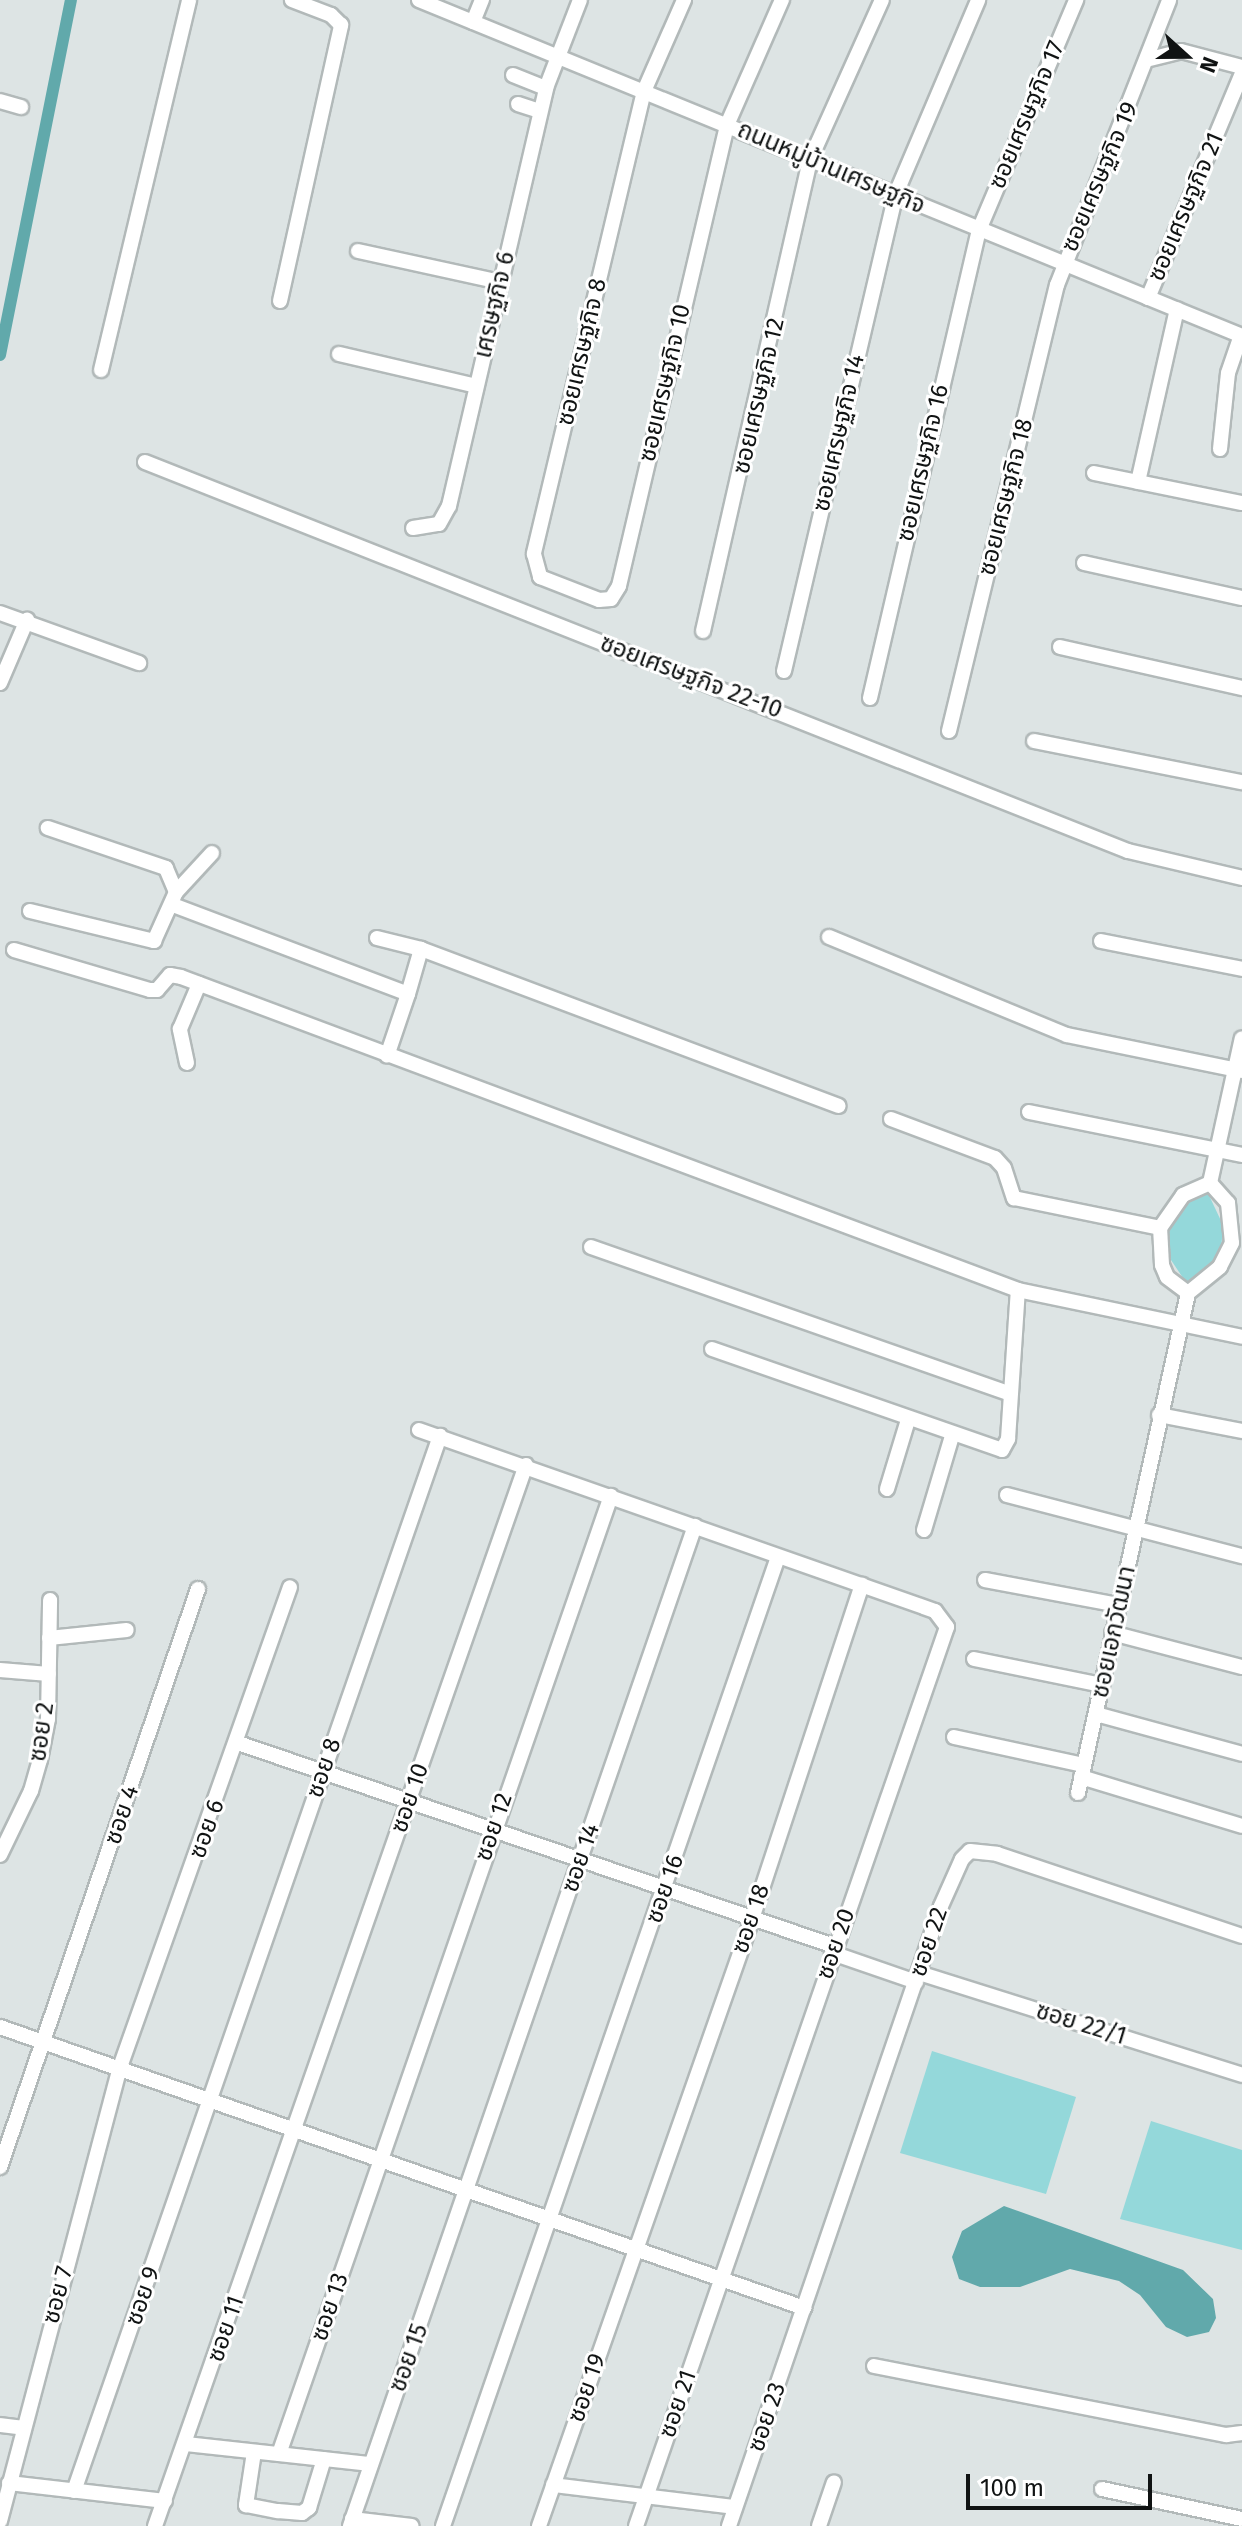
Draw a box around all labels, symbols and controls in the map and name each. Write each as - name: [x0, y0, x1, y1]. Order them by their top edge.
- north arrow: [1146, 16, 1226, 96]
- street label: ซอยเศรษฐกิจ 17: [983, 37, 1071, 193]
- text: N: [1194, 53, 1224, 76]
- street label: ซอยเศรษฐกิจ 19: [1055, 98, 1145, 256]
- street label: ถนนหมู่บ้านเศรษฐกิจ: [733, 115, 929, 221]
- street label: ซอยเศรษฐกิจ 21: [1142, 128, 1230, 286]
- street label: เศรษฐกิจ 6: [469, 249, 521, 361]
- street label: ซอยเศรษฐกิจ 8: [551, 276, 613, 428]
- street label: ซอยเศรษฐกิจ 10: [633, 301, 697, 465]
- street label: ซอยเศรษฐกิจ 12: [727, 315, 791, 477]
- street label: ซอยเศรษฐกิจ 14: [807, 352, 871, 514]
- street label: ซอยเศรษฐกิจ 16: [891, 382, 955, 544]
- street label: ซอยเศรษฐกิจ 18: [973, 416, 1039, 578]
- street label: ซอยเศรษฐกิจ 22-10: [596, 629, 786, 725]
- street label: ซอยเอกวัฒนา: [1086, 1563, 1142, 1701]
- street label: ซอย 2: [24, 1700, 60, 1764]
- street label: ซอย 8: [300, 1734, 348, 1802]
- street label: ซอย 10: [385, 1760, 435, 1836]
- street label: ซอย 4: [99, 1782, 145, 1848]
- street label: ซอย 12: [469, 1789, 519, 1865]
- street label: ซอย 6: [183, 1796, 231, 1862]
- street label: ซอย 14: [556, 1820, 606, 1896]
- street label: ซอย 16: [640, 1851, 690, 1927]
- street label: ซอย 18: [726, 1881, 776, 1957]
- street label: ซอย 22: [904, 1904, 954, 1980]
- street label: ซอย 20: [811, 1905, 861, 1983]
- street label: ซอย 22/1: [1032, 1997, 1130, 2051]
- street label: ซอย 7: [37, 2263, 79, 2327]
- street label: ซอย 9: [120, 2263, 166, 2329]
- street label: ซอย 13: [305, 2269, 355, 2345]
- street label: ซอย 11: [201, 2292, 251, 2366]
- street label: ซอย 15: [383, 2320, 435, 2396]
- street label: ซอย 19: [562, 2350, 612, 2426]
- street label: ซอย 21: [653, 2366, 703, 2442]
- street label: ซอย 23: [742, 2379, 792, 2455]
- scale bar: [970, 2458, 1156, 2508]
- text: 100 m: [980, 2474, 1044, 2502]

